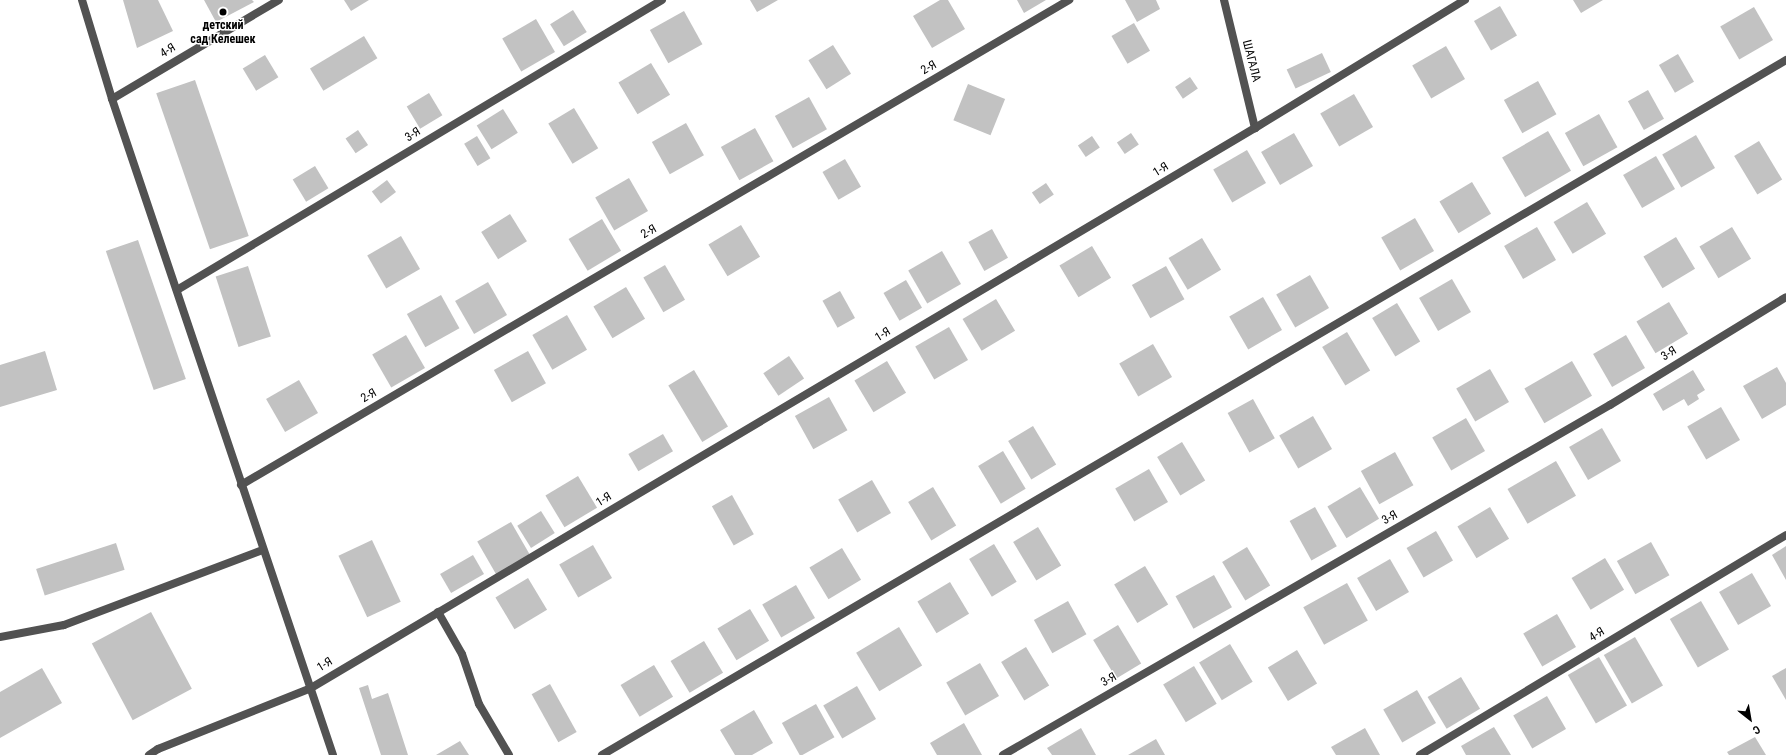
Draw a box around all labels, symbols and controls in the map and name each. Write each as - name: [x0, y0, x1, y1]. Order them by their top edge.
- marker: детский сад Келешек: [218, 7, 228, 17]
- place label: детский сад Келешек: [190, 19, 256, 47]
- street label: ШАГАЛА: [1239, 38, 1263, 84]
- street label: 4-Я: [158, 41, 178, 61]
- street label: 2-Я: [919, 58, 939, 78]
- street label: 3-Я: [403, 125, 423, 145]
- street label: 1-Я: [1151, 160, 1171, 180]
- street label: 2-Я: [639, 222, 659, 242]
- street label: 1-Я: [873, 325, 893, 345]
- street label: 3-Я: [1659, 344, 1679, 364]
- street label: 2-Я: [359, 386, 379, 406]
- street label: 1-Я: [594, 490, 614, 510]
- street label: 3-Я: [1380, 508, 1400, 528]
- street label: 4-Я: [1587, 625, 1607, 645]
- street label: 1-Я: [315, 655, 335, 675]
- street label: 3-Я: [1099, 670, 1119, 690]
- north arrow: [1730, 699, 1770, 739]
- text: С: [1750, 723, 1762, 737]

